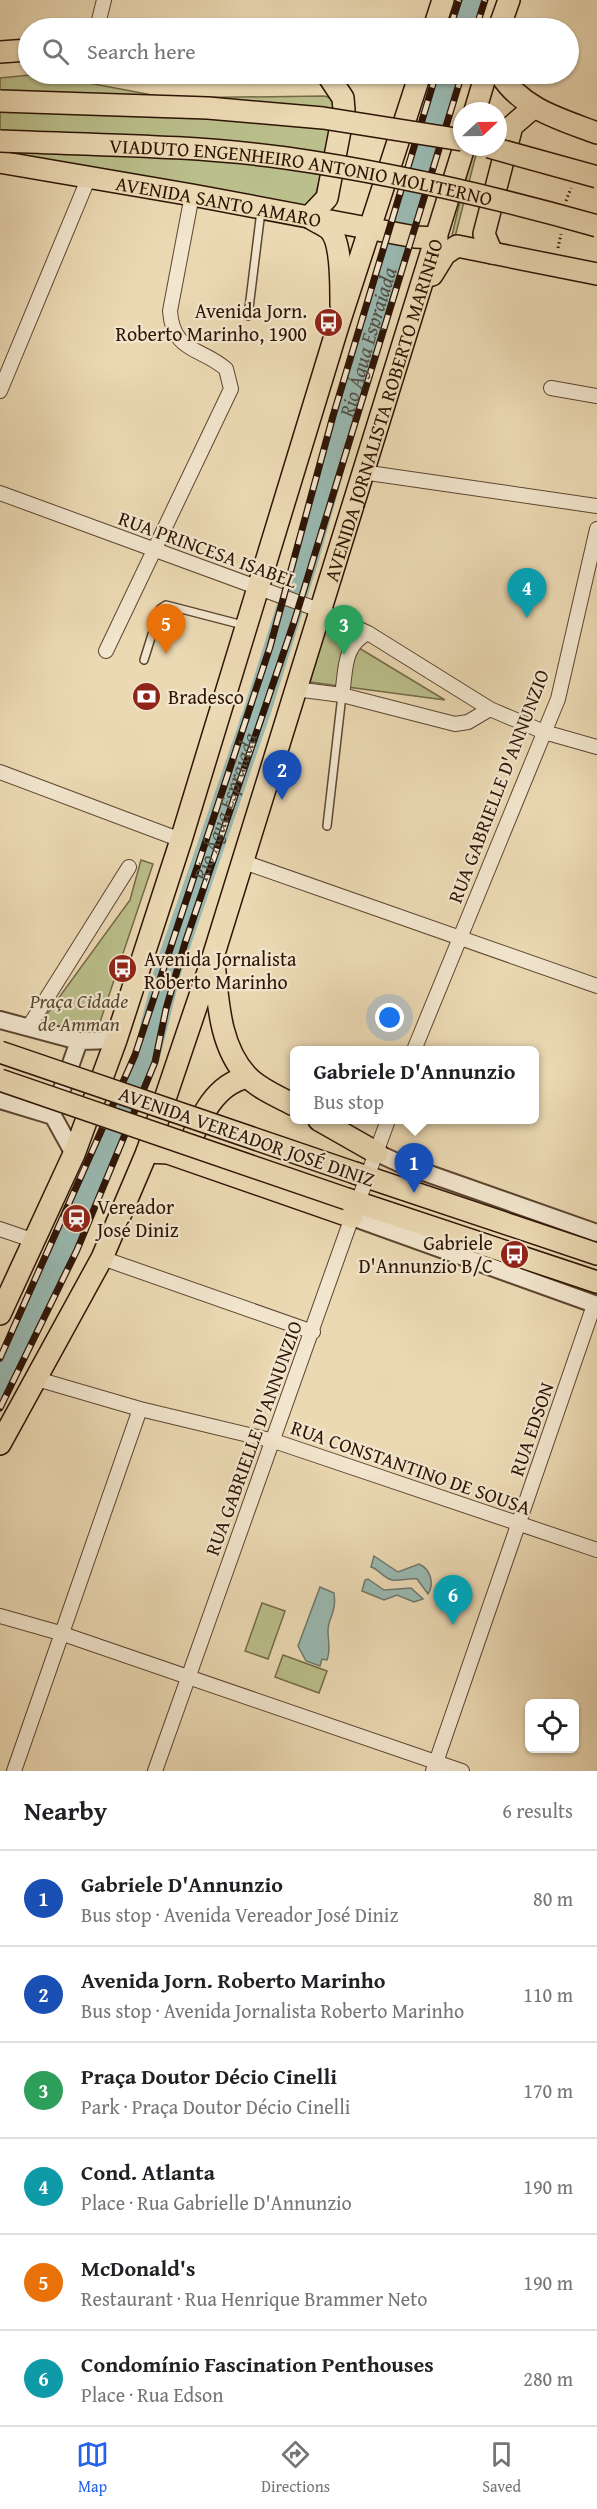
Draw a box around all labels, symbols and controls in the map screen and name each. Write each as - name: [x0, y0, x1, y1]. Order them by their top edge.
- search box: [18, 18, 579, 84]
- icon: search: [39, 35, 72, 68]
- text: Search here: [87, 35, 196, 67]
- north arrow: [453, 102, 507, 156]
- street label: VIADUTO ENGENHEIRO ANTONIO MOLITERNO: [109, 130, 495, 212]
- street label: AVENIDA SANTO AMARO: [114, 168, 324, 234]
- street label: AVENIDA JORNALISTA ROBERTO MARINHO: [316, 235, 449, 585]
- water label: Rio Água Espraiada: [330, 263, 404, 422]
- place label: Avenida Jorn. Roberto Marinho, 1900: [115, 296, 307, 348]
- bus stop icon: Avenida Jorn. Roberto Marinho, 1900: [312, 306, 344, 338]
- street label: RUA PRINCESA ISABEL: [115, 503, 302, 595]
- pin: 4: [508, 568, 546, 618]
- pin: 5: [146, 604, 186, 654]
- pin: 3: [324, 606, 364, 655]
- street label: RUA GABRIELLE D'ANNUNZIO: [440, 665, 556, 907]
- bank icon: Bradesco: [131, 680, 163, 712]
- place label: Bradesco: [168, 682, 244, 711]
- water label: Rio Água Espraiada: [184, 728, 265, 886]
- pin: 2: [262, 750, 302, 800]
- place label: Avenida Jornalista Roberto Marinho: [144, 944, 297, 996]
- bus stop icon: Avenida Jornalista Roberto Marinho: [107, 953, 139, 985]
- park label: Praça Cidade de Amman: [29, 986, 128, 1038]
- your location: [375, 1003, 404, 1032]
- popup: [290, 1046, 539, 1124]
- text: Gabriele D'Annunzio: [313, 1055, 516, 1087]
- street label: AVENIDA VEREADOR JOSÉ DINIZ: [115, 1078, 379, 1194]
- text: Bus stop: [313, 1087, 384, 1116]
- pin: 1: [394, 1144, 434, 1193]
- place label: Vereador José Diniz: [94, 1192, 179, 1244]
- station icon: Vereador José Diniz: [60, 1202, 92, 1234]
- place label: Gabriele D'Annunzio B/C: [358, 1228, 493, 1280]
- bus stop icon: Gabriele D'Annunzio B/C: [498, 1238, 530, 1270]
- street label: RUA GABRIELLE D'ANNUNZIO: [197, 1317, 309, 1559]
- street label: RUA EDSON: [501, 1378, 561, 1480]
- street label: RUA CONSTANTINO DE SOUSA: [287, 1412, 535, 1522]
- pin: 6: [434, 1576, 472, 1625]
- map controls: [525, 1699, 579, 1753]
- button: locate: [525, 1699, 579, 1753]
- text: Nearby: [24, 1791, 107, 1830]
- text: 6 results: [502, 1796, 573, 1825]
- text: Gabriele D'Annunzio: [81, 1868, 283, 1900]
- text: 1: [38, 1884, 49, 1913]
- text: 80 m: [533, 1884, 573, 1913]
- text: Bus stop · Avenida Vereador José Diniz: [81, 1900, 398, 1929]
- text: Avenida Jorn. Roberto Marinho: [81, 1964, 386, 1996]
- text: 2: [38, 1980, 49, 2009]
- text: 110 m: [523, 1980, 573, 2009]
- text: Bus stop · Avenida Jornalista Roberto Marinho: [81, 1996, 464, 2025]
- text: Praça Doutor Décio Cinelli: [81, 2060, 337, 2092]
- text: 3: [38, 2076, 49, 2105]
- text: 170 m: [523, 2076, 573, 2105]
- text: Park · Praça Doutor Décio Cinelli: [81, 2092, 350, 2121]
- text: Cond. Atlanta: [81, 2156, 215, 2188]
- text: 4: [38, 2172, 49, 2201]
- text: 190 m: [523, 2172, 573, 2201]
- text: Place · Rua Gabrielle D'Annunzio: [81, 2188, 352, 2217]
- text: McDonald's: [81, 2252, 195, 2284]
- text: 5: [38, 2268, 49, 2297]
- text: 190 m: [523, 2268, 573, 2297]
- text: Restaurant · Rua Henrique Brammer Neto: [81, 2284, 427, 2313]
- text: Condomínio Fascination Penthouses: [81, 2348, 434, 2380]
- text: 6: [38, 2364, 49, 2393]
- text: 280 m: [523, 2364, 573, 2393]
- text: Place · Rua Edson: [81, 2380, 224, 2409]
- tab: Map: [76, 2438, 109, 2498]
- tab: Directions: [261, 2438, 330, 2498]
- tab: Saved: [482, 2438, 521, 2498]

